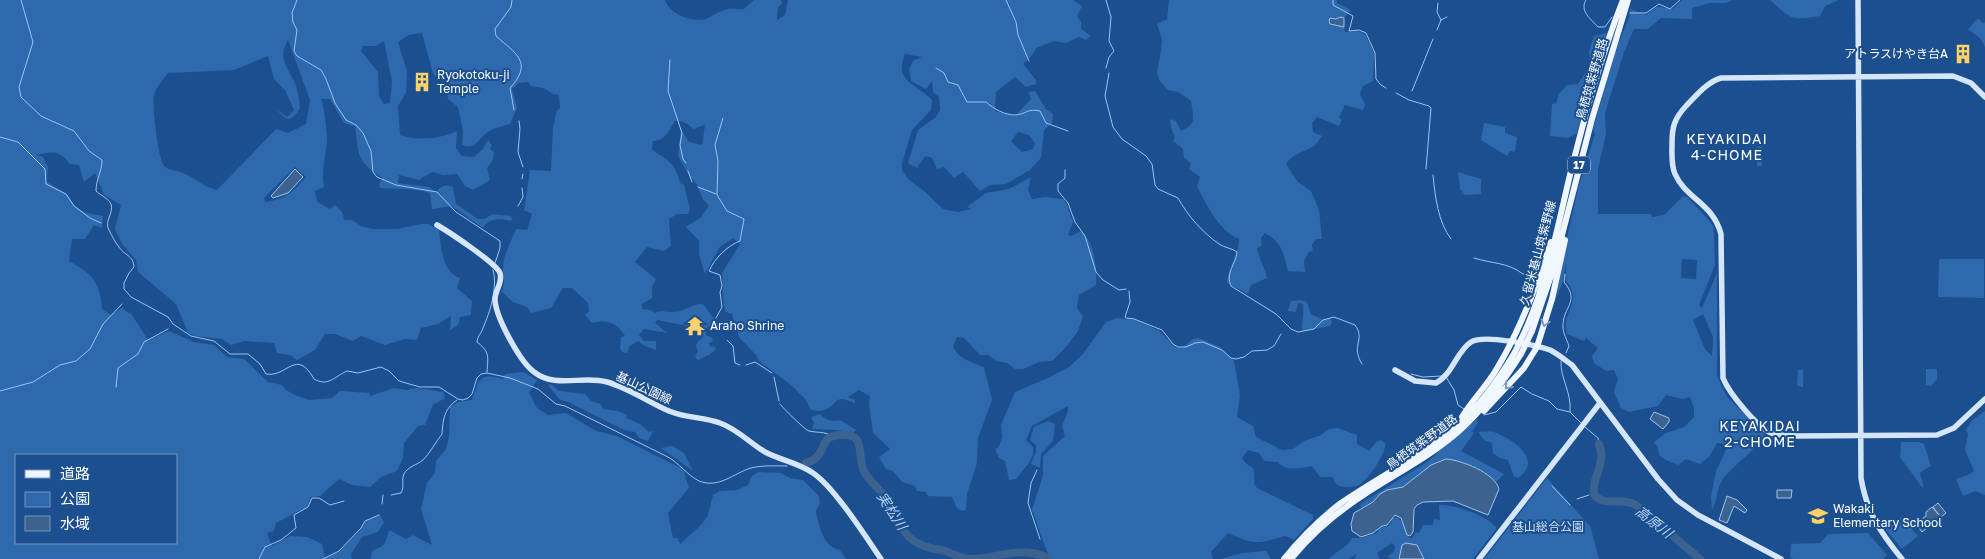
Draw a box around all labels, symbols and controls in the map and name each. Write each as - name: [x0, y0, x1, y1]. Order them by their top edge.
- street label: 鳥栖筑紫野道路: [1573, 36, 1610, 121]
- building icon: アトラスけやき台A: [1952, 43, 1974, 65]
- place label: アトラスけやき台A: [1844, 46, 1948, 61]
- place label: Ryokotoku-ji Temple: [437, 67, 510, 96]
- building icon: Ryokotoku-ji Temple: [411, 71, 433, 93]
- district label: KEYAKIDAI 4-CHOME: [1686, 130, 1768, 163]
- road number: 17: [1568, 156, 1590, 174]
- street label: 久留米基山筑紫野線: [1516, 199, 1559, 307]
- temple icon: Araho Shrine: [684, 315, 706, 337]
- place label: Araho Shrine: [710, 318, 784, 333]
- one-way arrow: [1540, 318, 1550, 327]
- street label: 基山公園線: [614, 368, 675, 407]
- one-way arrow: [1505, 381, 1514, 390]
- street label: 鳥栖筑紫野道路: [1383, 411, 1460, 472]
- district label: KEYAKIDAI 2-CHOME: [1719, 417, 1801, 450]
- legend: [15, 454, 178, 544]
- text: 道路: [60, 464, 90, 482]
- water label: 実松川: [874, 488, 912, 535]
- text: 公園: [60, 489, 90, 507]
- place label: Wakaki Elementary School: [1833, 501, 1942, 530]
- water label: 高原川: [1633, 502, 1678, 542]
- school or university icon: Wakaki Elementary School: [1807, 505, 1829, 527]
- text: 水域: [60, 514, 90, 532]
- park label: 基山総合公園: [1512, 519, 1584, 534]

